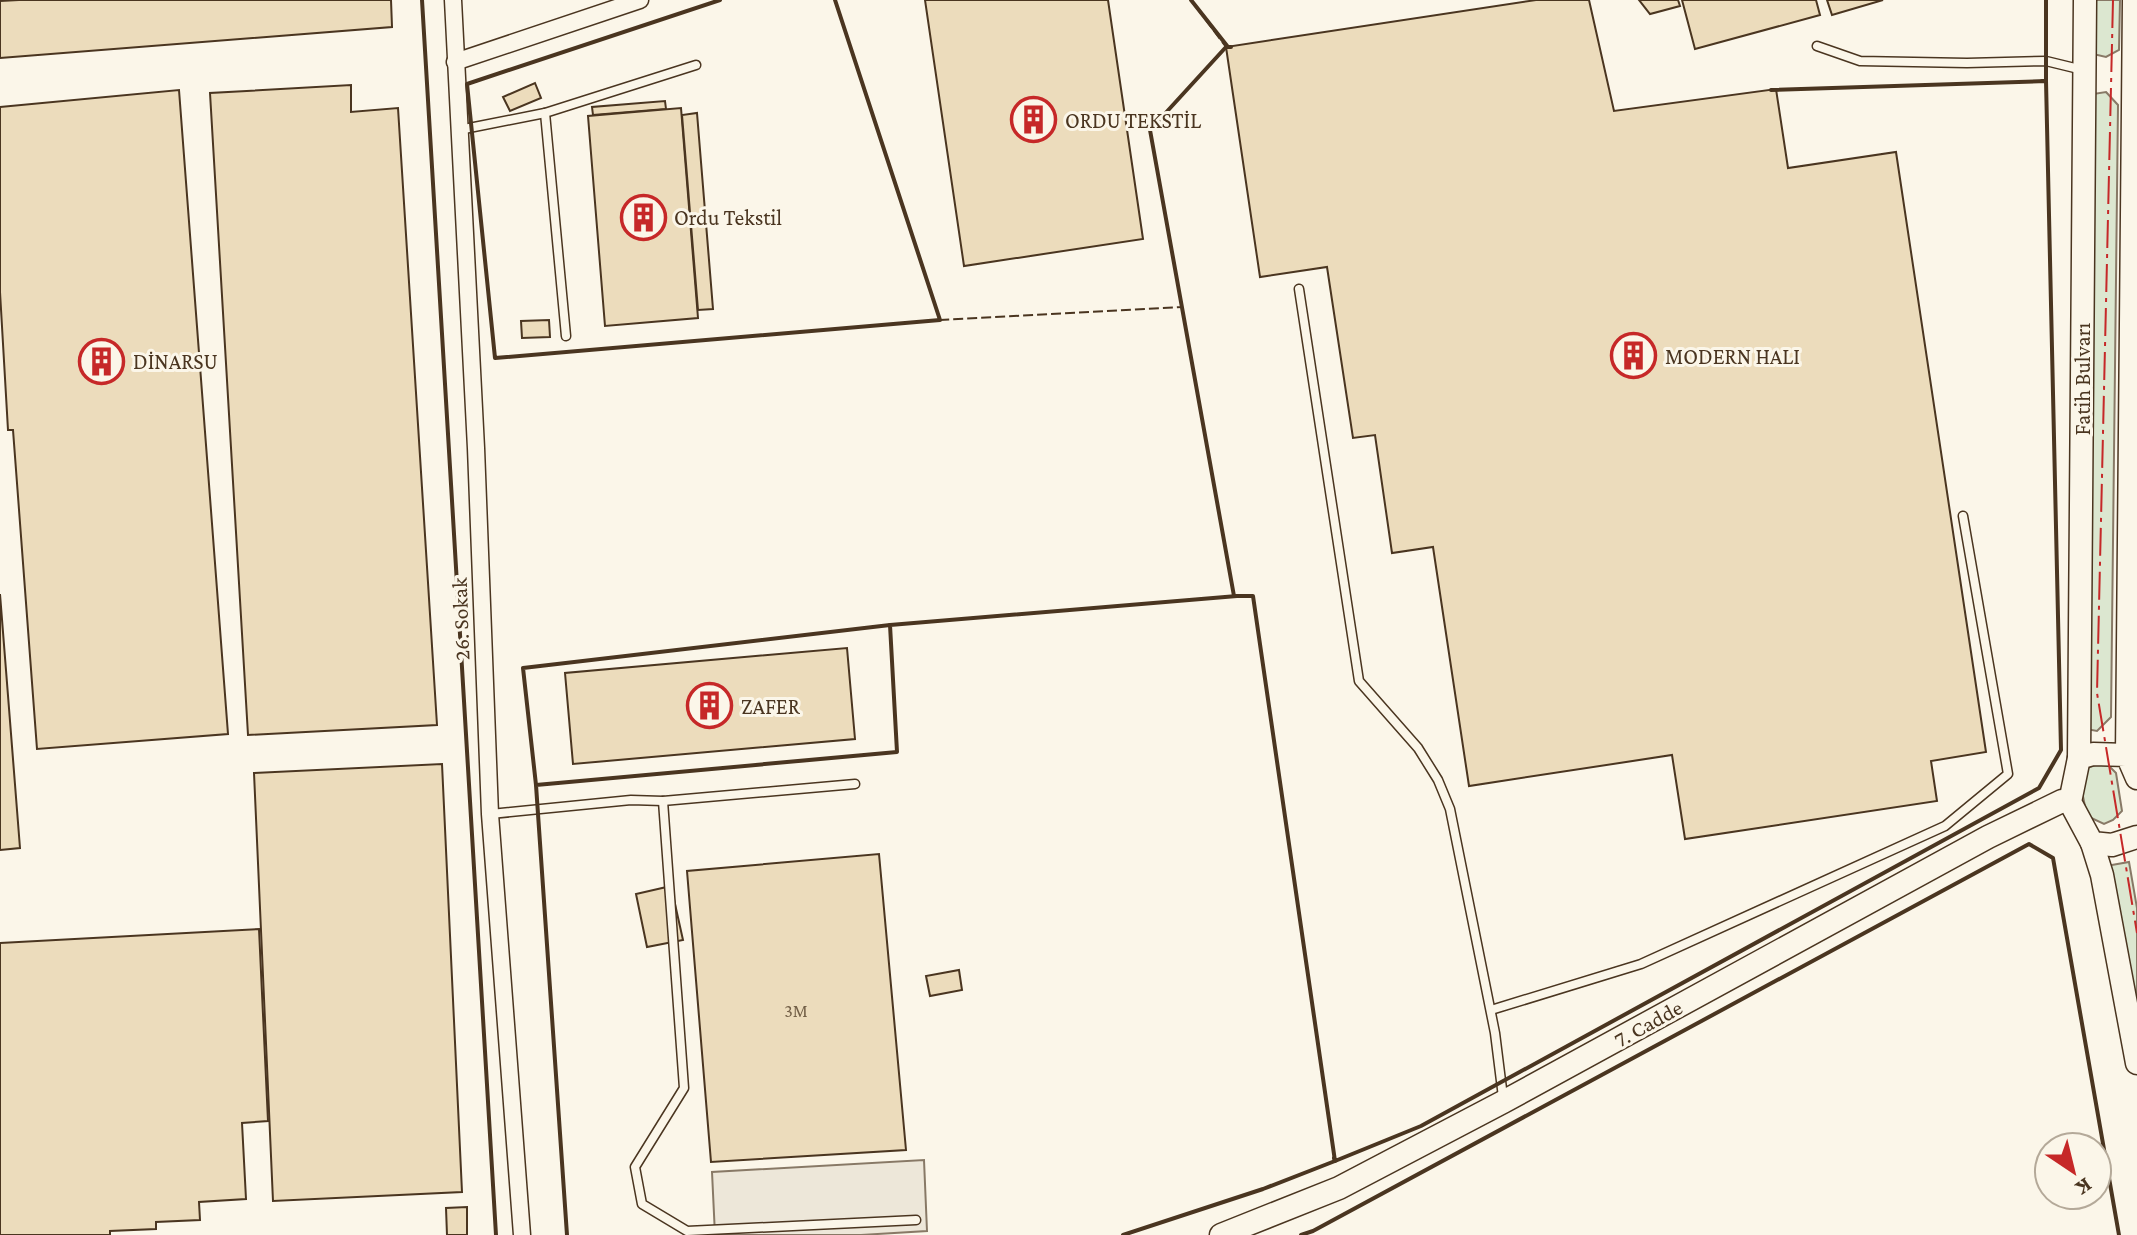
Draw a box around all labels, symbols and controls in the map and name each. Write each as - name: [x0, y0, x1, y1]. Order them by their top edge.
- building icon: ORDU TEKSTİL: [1010, 96, 1058, 144]
- place label: ORDU TEKSTİL: [1065, 108, 1201, 133]
- building icon: Ordu Tekstil: [619, 193, 667, 241]
- place label: Ordu Tekstil: [674, 205, 782, 230]
- street label: Fatih Bulvarı: [2070, 322, 2095, 435]
- building icon: MODERN HALI: [1610, 332, 1658, 380]
- building icon: DİNARSU: [78, 337, 126, 385]
- place label: MODERN HALI: [1665, 344, 1800, 369]
- place label: DİNARSU: [133, 349, 218, 374]
- street label: 26. Sokak: [447, 577, 474, 661]
- building icon: ZAFER: [686, 682, 734, 730]
- place label: ZAFER: [741, 694, 801, 719]
- street label: 7. Cadde: [1610, 995, 1687, 1052]
- house number: 3M: [784, 1001, 808, 1021]
- north arrow: [2033, 1131, 2113, 1211]
- text: K: [2070, 1173, 2097, 1202]

